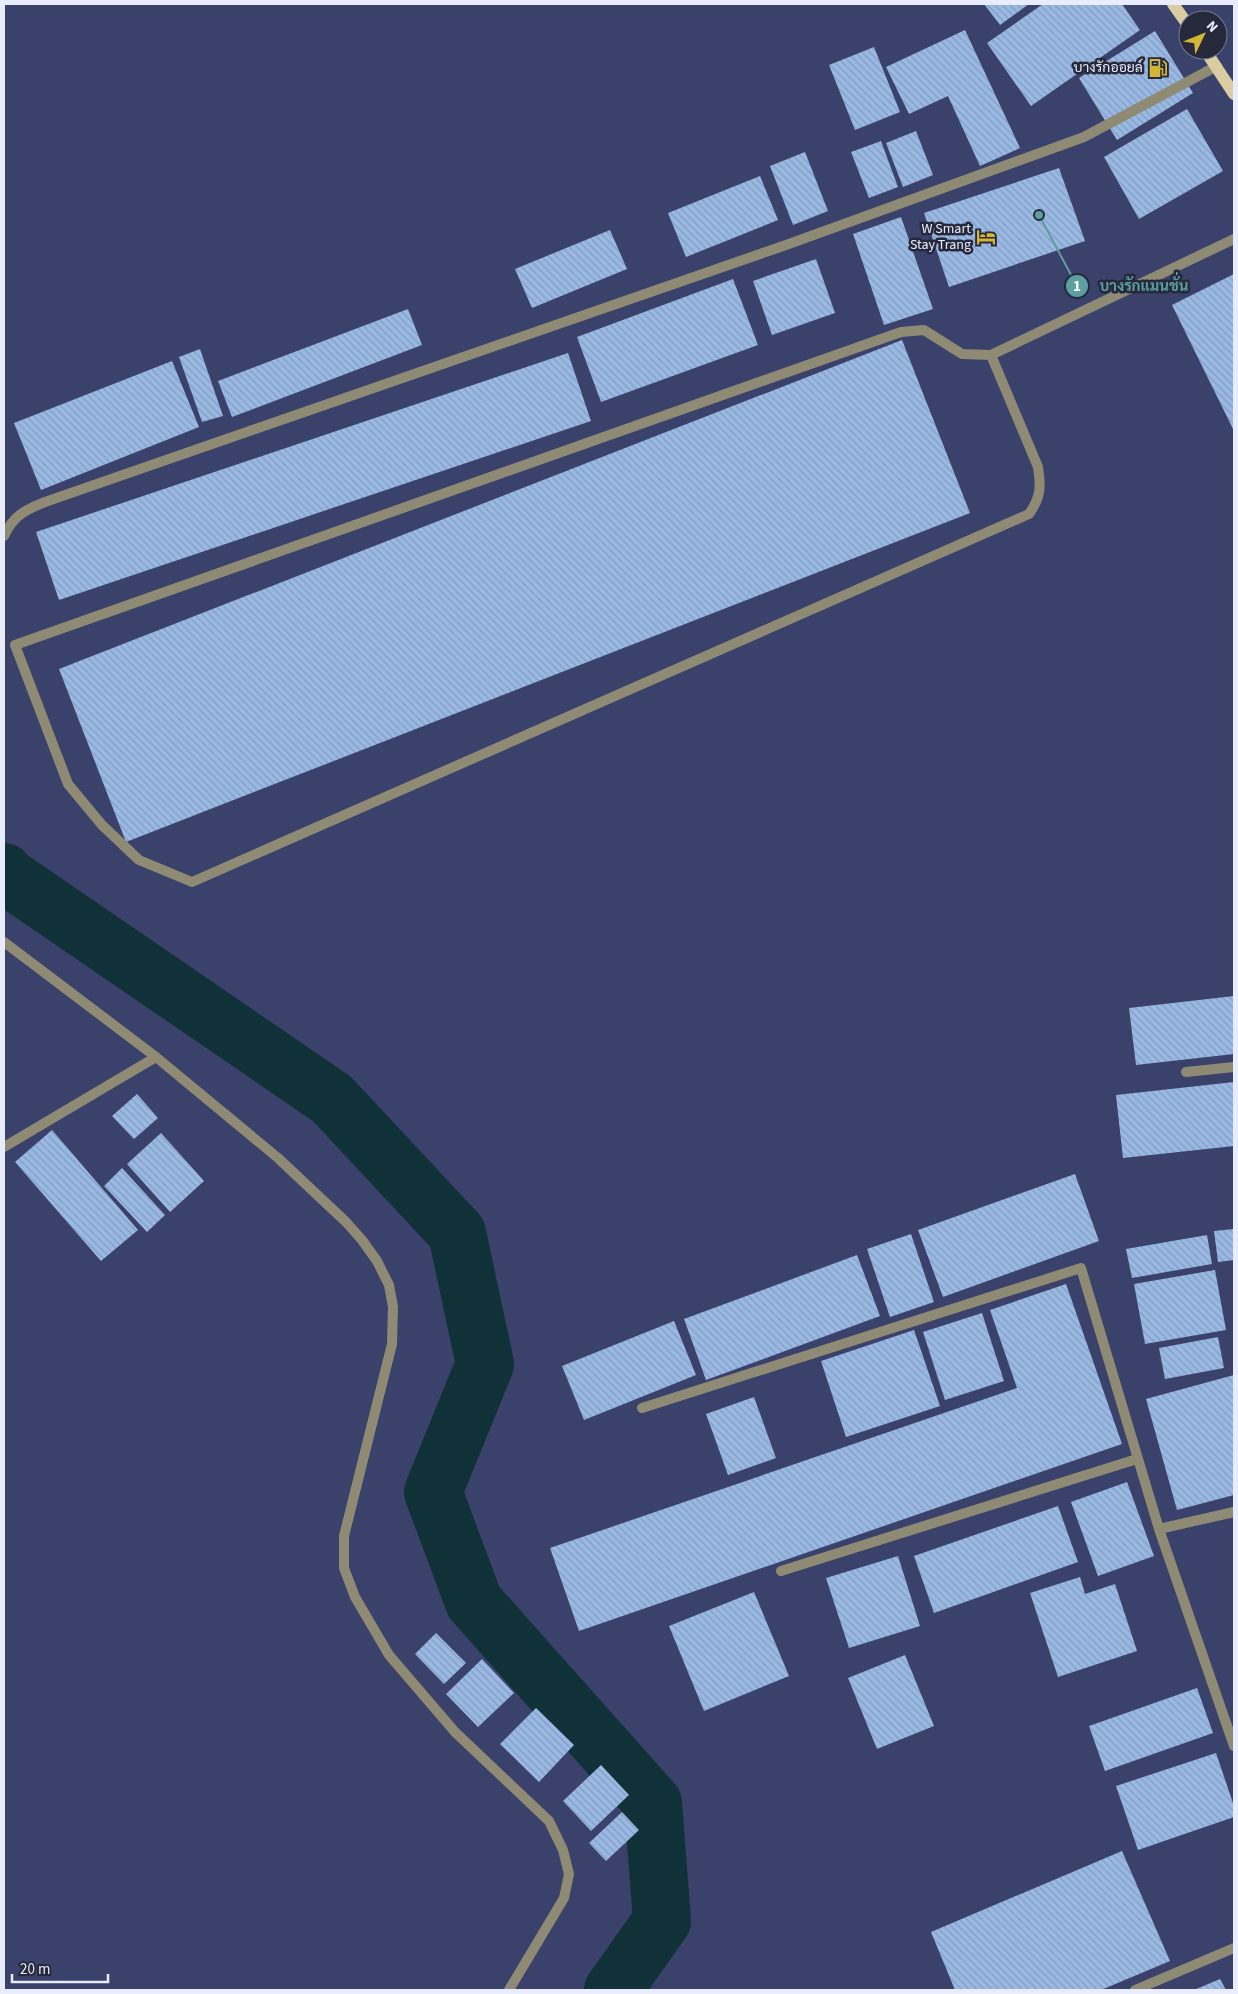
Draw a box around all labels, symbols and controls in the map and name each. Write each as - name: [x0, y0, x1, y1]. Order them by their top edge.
- north arrow: [1178, 10, 1228, 60]
- text: N: [1201, 17, 1222, 37]
- fuel station icon: บางรักออยล์: [1147, 57, 1169, 79]
- place label: บางรักออยล์: [1073, 58, 1143, 78]
- place label: W Smart Stay Trang: [910, 219, 971, 255]
- hotel icon: W Smart Stay Trang: [975, 226, 997, 248]
- callout: บางรักแมนชั่น: [1065, 271, 1199, 301]
- text: บางรักแมนชั่น: [1099, 271, 1189, 297]
- text: 1: [1073, 276, 1081, 297]
- scale bar: [12, 1952, 109, 1984]
- text: 20 m: [20, 1959, 50, 1980]

